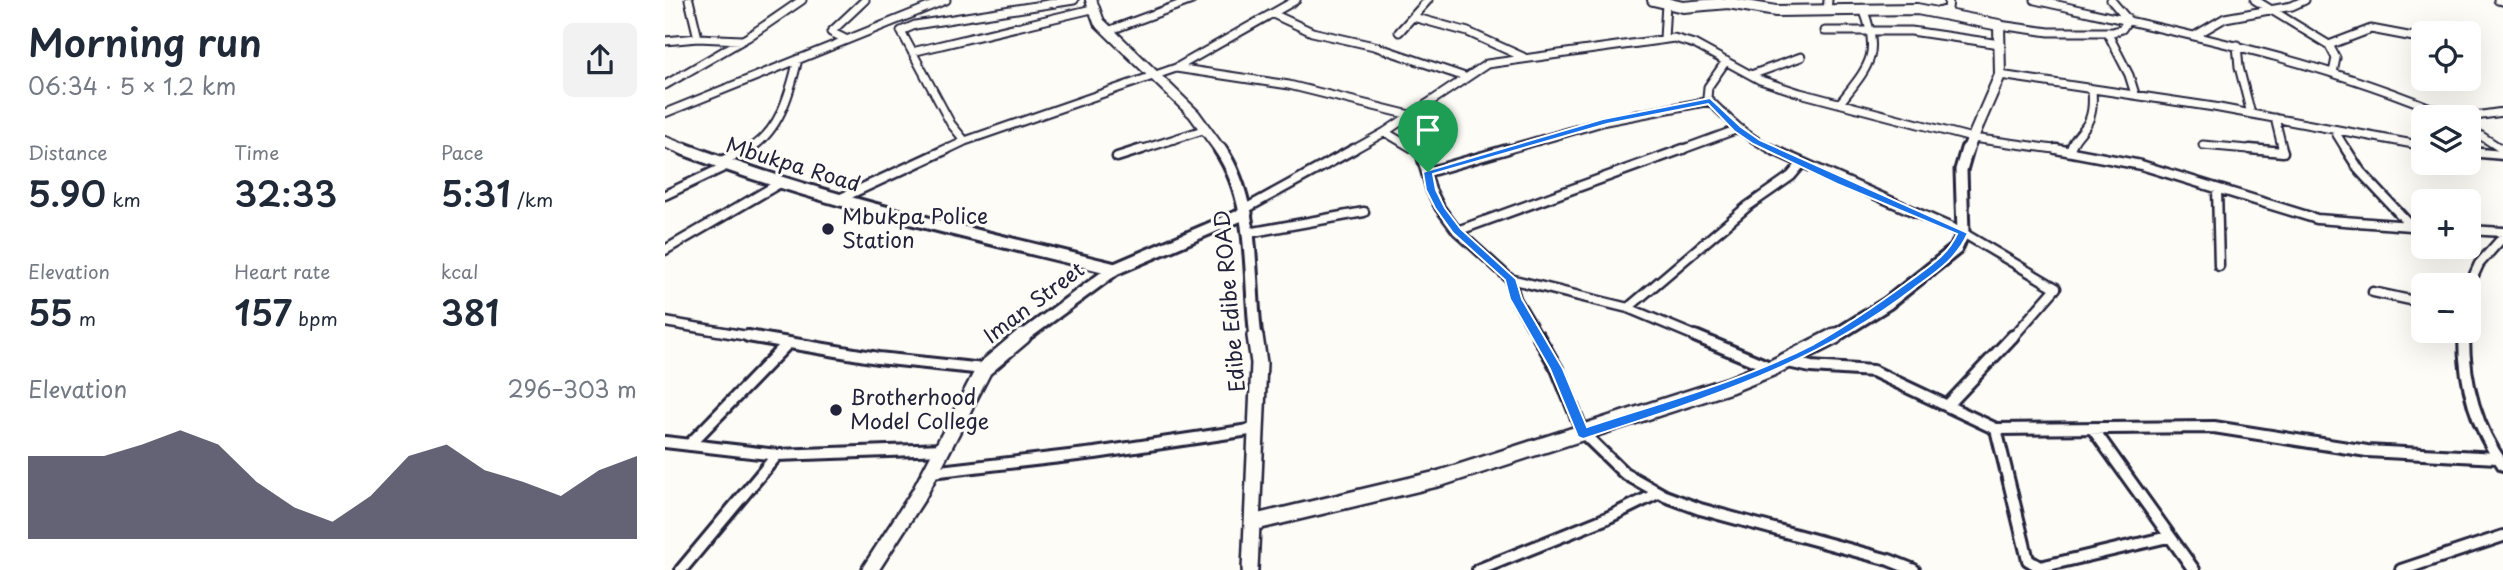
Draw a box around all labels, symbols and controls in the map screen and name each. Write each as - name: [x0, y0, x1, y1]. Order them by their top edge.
- text: Morning run: [28, 13, 262, 70]
- map controls: [2411, 21, 2481, 343]
- button: locate: [2411, 21, 2481, 91]
- button: share: [563, 23, 637, 97]
- text: 06:34 · 5 × 1.2 km: [28, 68, 236, 103]
- pin: [1398, 100, 1458, 172]
- button: layers: [2411, 105, 2481, 175]
- icon: arrive: [1409, 111, 1447, 149]
- street label: Mbukpa Road: [722, 127, 865, 199]
- text: Distance: [28, 138, 108, 166]
- text: Time: [234, 138, 279, 166]
- text: Pace: [441, 138, 484, 166]
- text: 5.90: [28, 166, 106, 219]
- text: 32:33: [234, 166, 337, 219]
- text: 5:31: [441, 166, 511, 219]
- text: km: [106, 185, 141, 213]
- text: /km: [511, 185, 553, 213]
- button: +: [2411, 189, 2481, 259]
- place label: Mbukpa Police Station: [842, 199, 988, 255]
- street label: Edibe Edibe ROAD: [1204, 209, 1252, 393]
- marker: Mbukpa Police Station: [820, 221, 836, 237]
- street label: Iman Street: [976, 253, 1090, 350]
- text: Elevation: [28, 257, 110, 285]
- text: Heart rate: [234, 257, 330, 285]
- text: kcal: [441, 257, 479, 285]
- button: −: [2411, 273, 2481, 343]
- text: 55: [28, 285, 73, 338]
- text: 157: [234, 285, 292, 338]
- text: 381: [441, 285, 499, 338]
- text: m: [73, 304, 96, 332]
- text: bpm: [292, 304, 338, 332]
- text: Elevation: [28, 371, 127, 406]
- text: 296–303 m: [508, 371, 637, 406]
- place label: Brotherhood Model College: [850, 380, 989, 436]
- marker: Brotherhood Model College: [828, 402, 844, 418]

